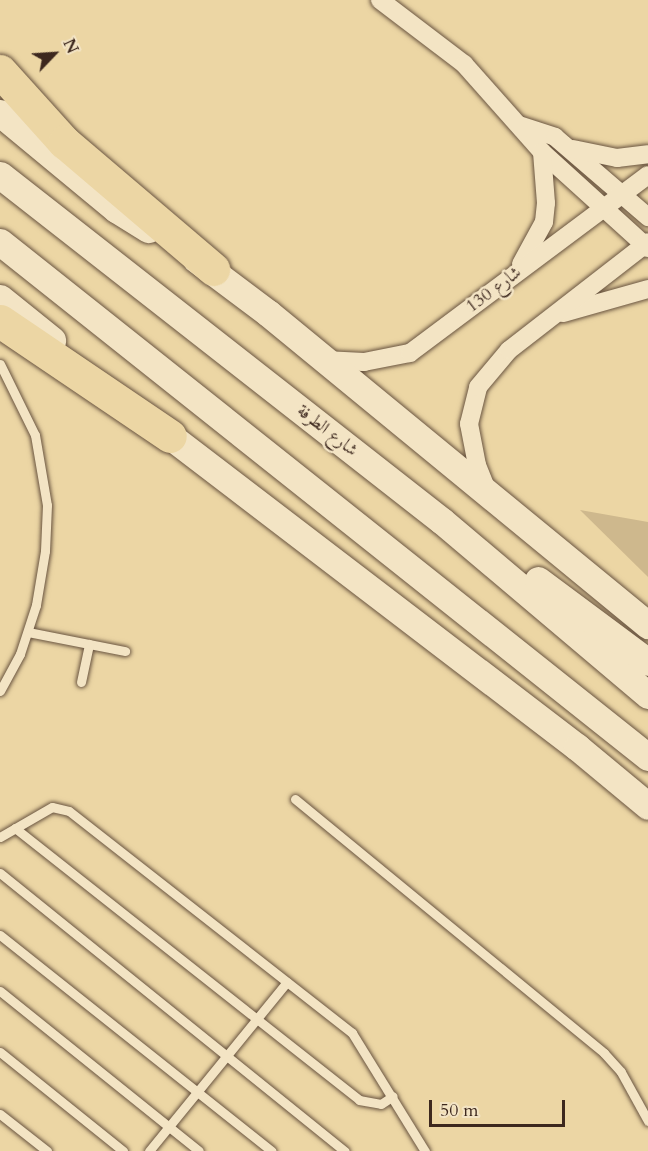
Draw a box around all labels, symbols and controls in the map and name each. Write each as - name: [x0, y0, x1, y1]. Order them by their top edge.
- north arrow: [24, 24, 84, 84]
- text: N: [57, 35, 83, 57]
- street label: شارع 130: [462, 262, 526, 318]
- street label: شارع الطرفة: [292, 401, 362, 461]
- scale bar: [432, 1088, 568, 1126]
- text: 50 m: [440, 1098, 479, 1123]

